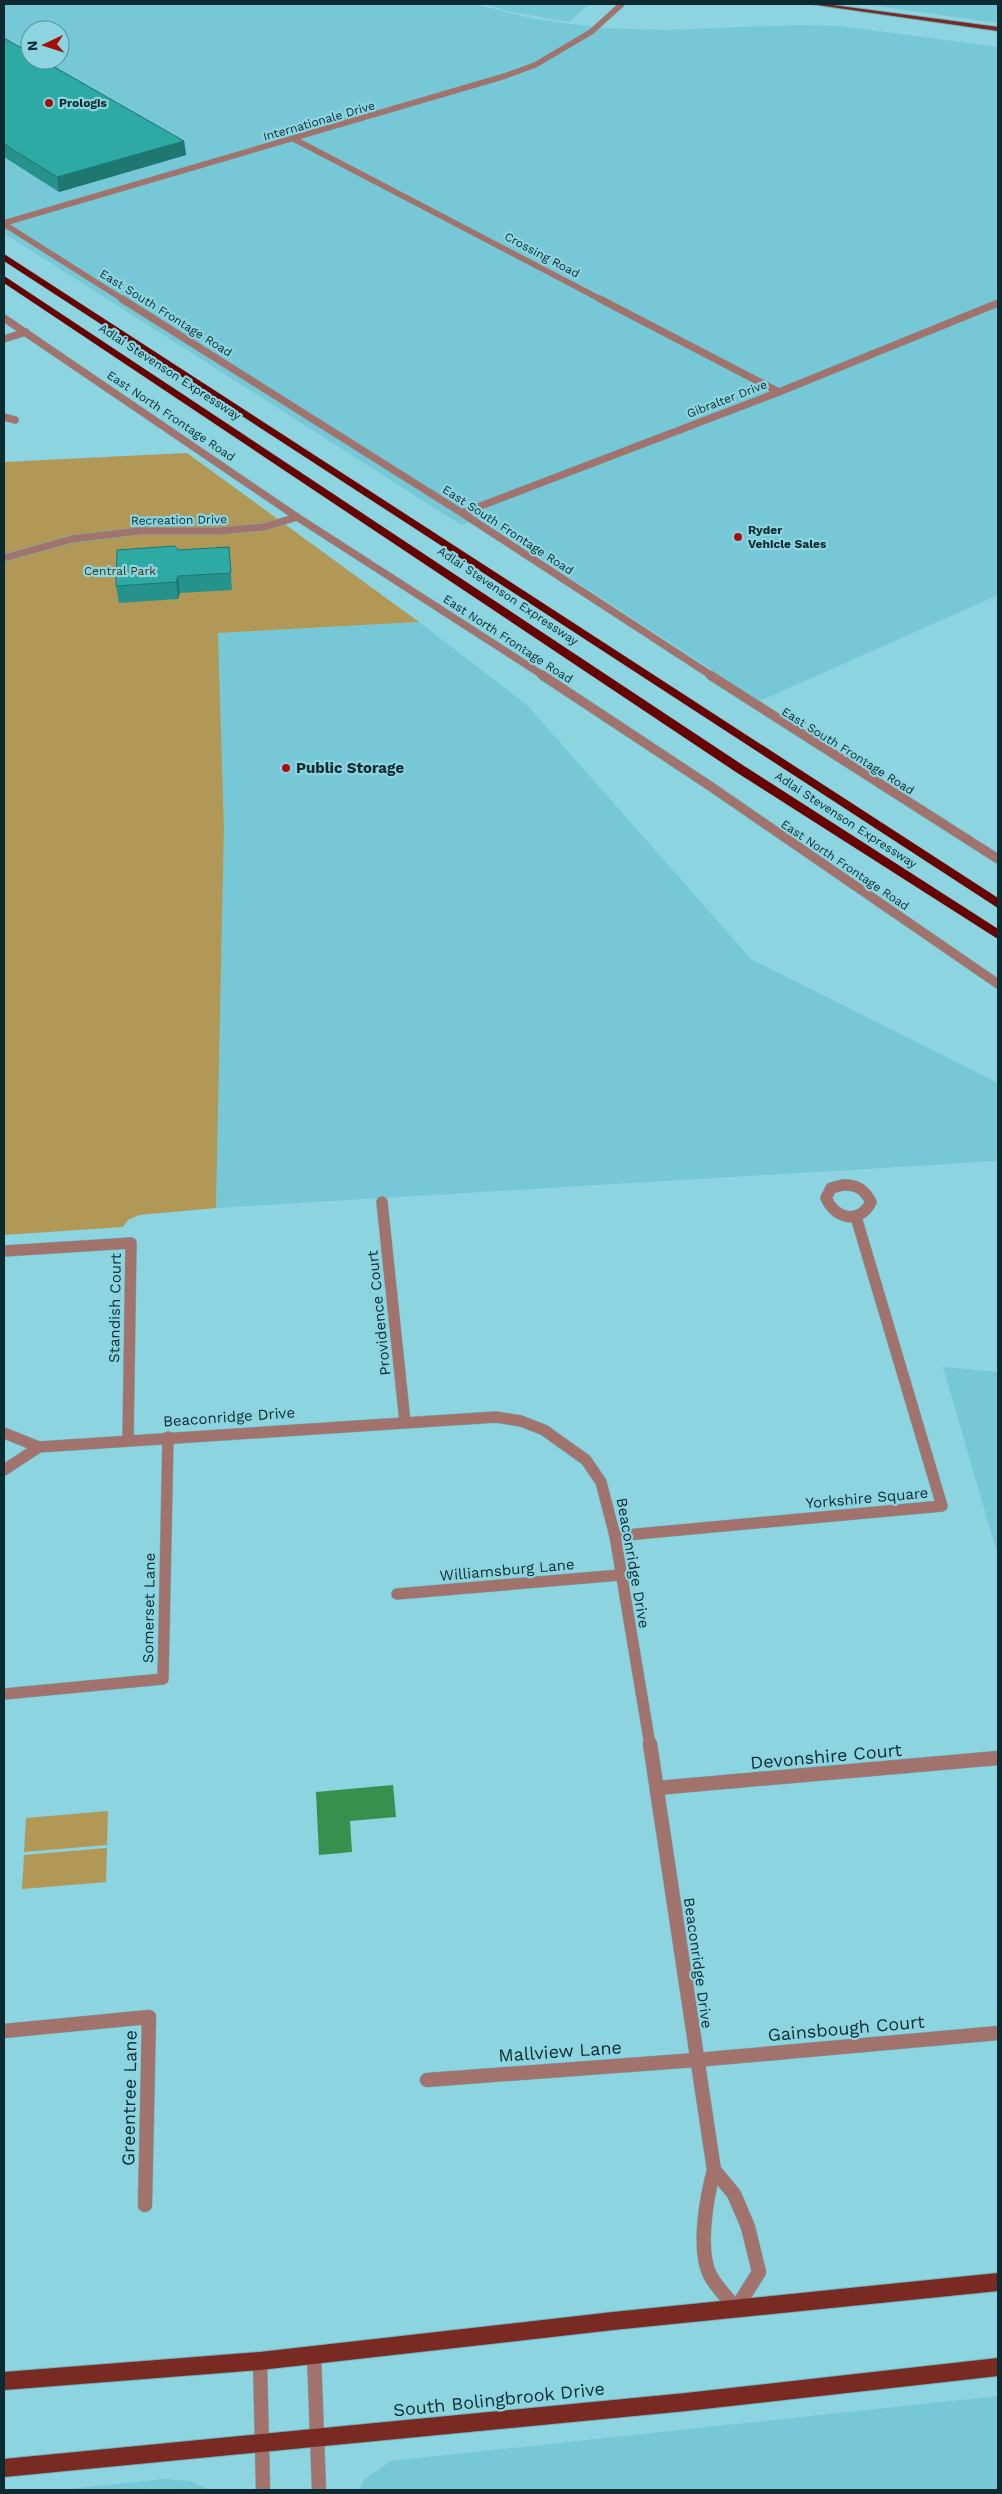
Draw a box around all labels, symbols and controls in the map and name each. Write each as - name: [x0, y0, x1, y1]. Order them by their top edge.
- north arrow: [20, 20, 70, 70]
- text: N: [24, 40, 40, 52]
- place label: Prologis: [59, 96, 108, 110]
- marker: Prologis: [43, 97, 55, 109]
- street label: Internationale Drive: [261, 98, 377, 144]
- street label: Crossing Road: [502, 229, 582, 281]
- street label: East South Frontage Road: [97, 266, 235, 360]
- street label: Adlai Stevenson Expressway: [96, 321, 244, 424]
- street label: East North Frontage Road: [104, 368, 238, 464]
- street label: Gibralter Drive: [685, 377, 769, 421]
- street label: East South Frontage Road: [440, 482, 576, 578]
- street label: Recreation Drive: [131, 512, 227, 528]
- place label: Ryder Vehicle Sales: [748, 523, 827, 551]
- marker: Ryder Vehicle Sales: [732, 531, 744, 543]
- street label: Adlai Stevenson Expressway: [435, 544, 581, 649]
- park label: Central Park: [84, 564, 156, 578]
- street label: East North Frontage Road: [441, 592, 575, 686]
- street label: East South Frontage Road: [779, 704, 917, 798]
- place label: Public Storage: [296, 759, 405, 777]
- marker: Public Storage: [280, 762, 292, 774]
- street label: Adlai Stevenson Expressway: [772, 769, 920, 872]
- street label: East North Frontage Road: [778, 817, 912, 913]
- street label: Providence Court: [363, 1249, 395, 1377]
- street label: Standish Court: [105, 1252, 125, 1363]
- street label: Beaconridge Drive: [162, 1403, 296, 1431]
- street label: Yorkshire Square: [805, 1484, 929, 1512]
- street label: Beaconridge Drive: [613, 1496, 653, 1630]
- street label: Somerset Lane: [139, 1553, 159, 1663]
- street label: Williamsburg Lane: [439, 1555, 575, 1585]
- street label: Devonshire Court: [749, 1739, 903, 1773]
- street label: Beaconridge Drive: [680, 1896, 716, 2030]
- street label: Gainsbough Court: [767, 2011, 926, 2045]
- street label: Greentree Lane: [117, 2030, 141, 2166]
- street label: Mallview Lane: [498, 2036, 622, 2066]
- street label: South Bolingbrook Drive: [392, 2377, 606, 2421]

